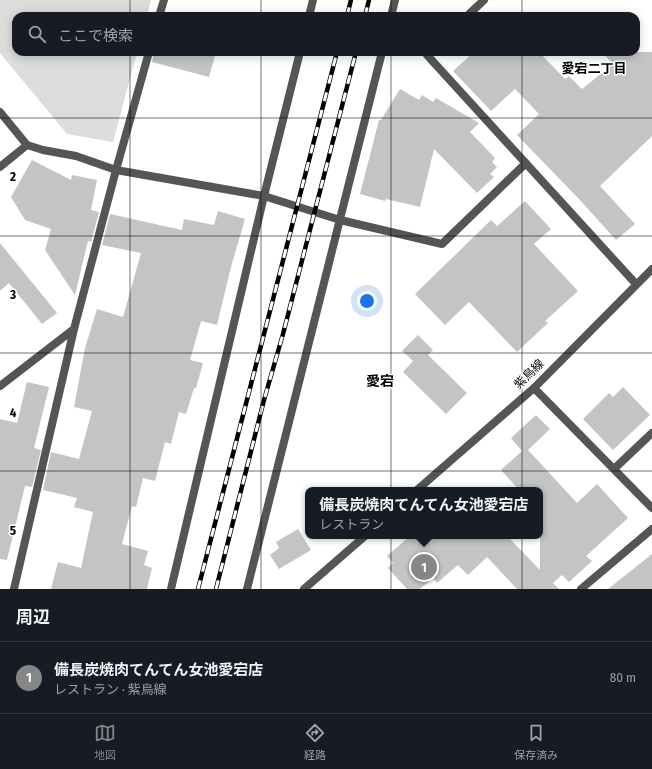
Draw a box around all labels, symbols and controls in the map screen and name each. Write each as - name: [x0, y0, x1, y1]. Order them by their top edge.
- search box: [12, 12, 640, 56]
- icon: search: [26, 23, 48, 45]
- text: ここで検索: [58, 27, 133, 45]
- district label: 愛宕二丁目: [561, 61, 627, 76]
- text: 2: [9, 169, 16, 184]
- text: 3: [9, 287, 16, 302]
- your location: [357, 291, 377, 311]
- street label: 紫鳥線: [511, 356, 547, 392]
- district label: 愛宕: [366, 373, 394, 390]
- text: 4: [10, 405, 17, 420]
- popup: [305, 487, 543, 539]
- text: 備長炭焼肉てんてん女池愛宕店: [319, 496, 529, 514]
- text: レストラン: [319, 517, 384, 532]
- text: 5: [10, 523, 16, 538]
- pin: 1: [411, 552, 437, 582]
- text: 周辺: [16, 607, 50, 628]
- text: 備長炭焼肉てんてん女池愛宕店: [54, 661, 263, 679]
- text: 1: [26, 670, 32, 685]
- text: 80 m: [610, 670, 636, 685]
- text: レストラン · 紫鳥線: [54, 682, 167, 697]
- tab: 地図: [94, 722, 116, 762]
- tab: 経路: [304, 722, 326, 762]
- tab: 保存済み: [514, 722, 558, 762]

